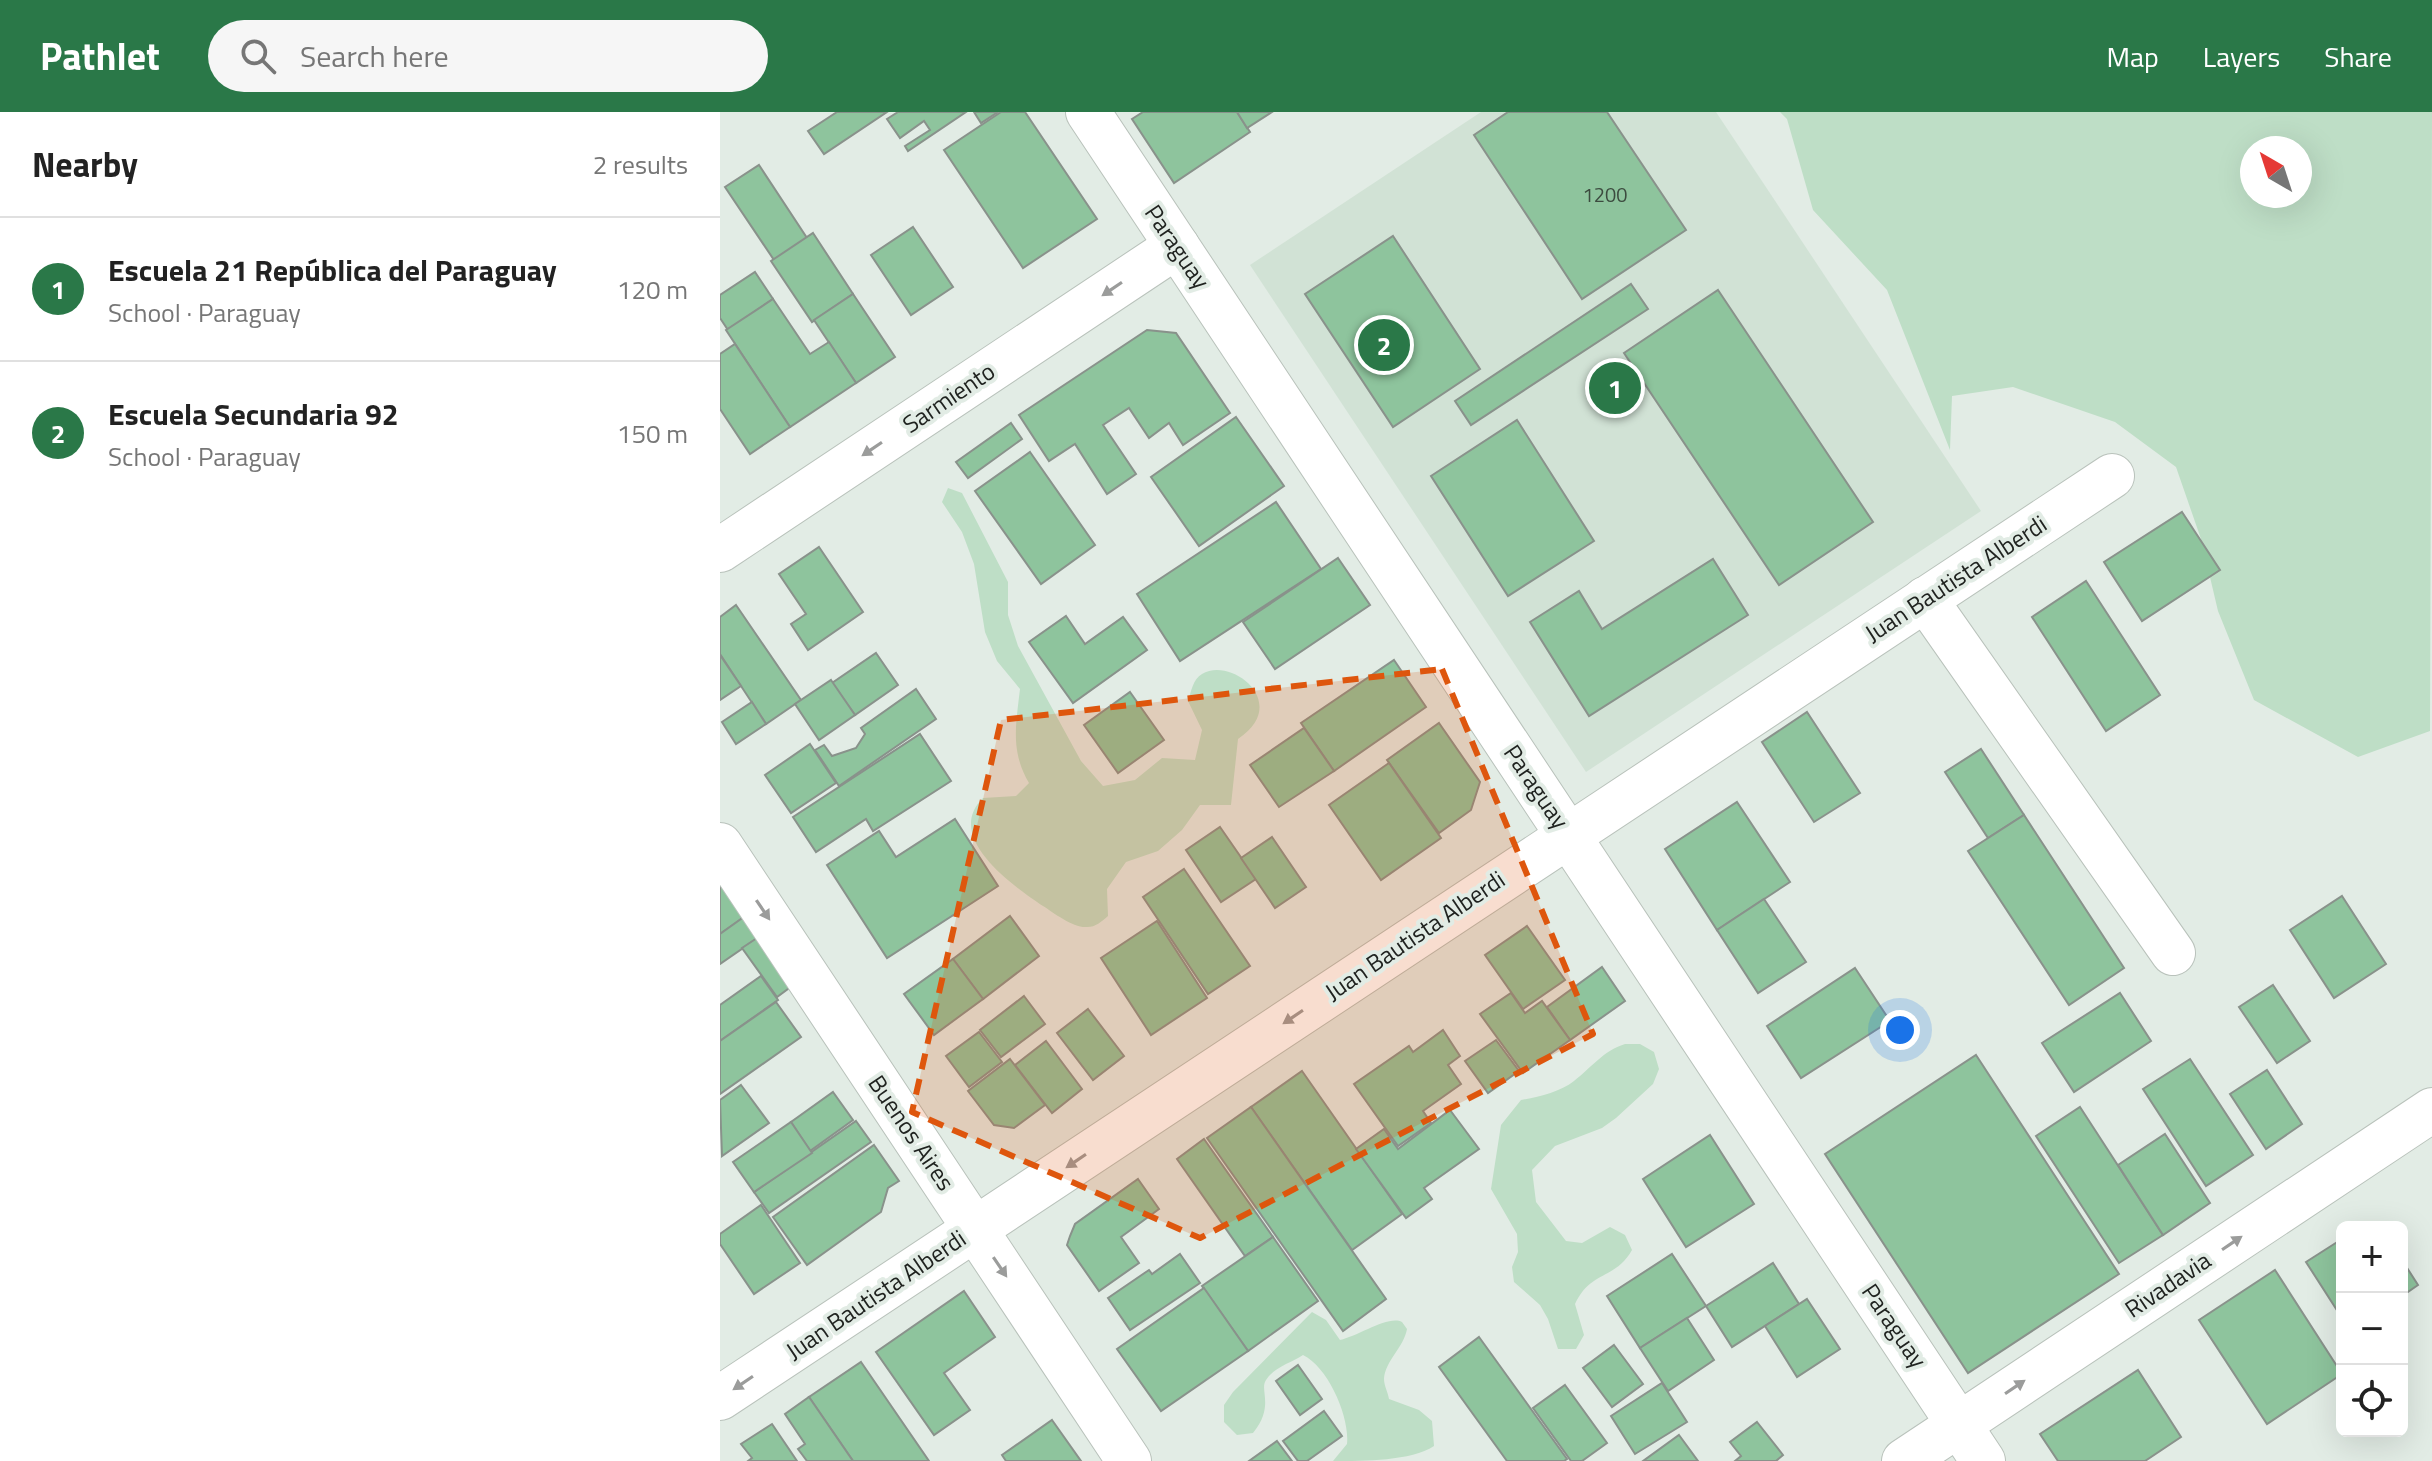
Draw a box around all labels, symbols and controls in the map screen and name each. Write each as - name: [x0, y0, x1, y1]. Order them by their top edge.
- search box: [208, 20, 768, 92]
- text: Pathlet: [40, 27, 160, 85]
- text: Search here: [300, 33, 449, 79]
- icon: search: [236, 34, 280, 78]
- text: Map: [2106, 35, 2159, 78]
- text: Layers: [2203, 35, 2280, 78]
- text: Share: [2324, 35, 2392, 78]
- north arrow: [2240, 136, 2312, 208]
- text: Nearby: [32, 138, 138, 190]
- text: 2 results: [593, 145, 688, 184]
- house number: 1200: [1583, 179, 1627, 210]
- street label: Paraguay: [1136, 197, 1220, 296]
- text: Escuela 21 República del Paraguay: [108, 247, 557, 293]
- text: 1: [51, 270, 65, 309]
- text: 120 m: [617, 270, 688, 309]
- one-way arrow: [1101, 282, 1123, 296]
- text: School · Paraguay: [108, 293, 301, 332]
- pin: 2: [1358, 315, 1410, 375]
- street label: Sarmiento: [895, 353, 1002, 441]
- pin: 1: [1589, 358, 1641, 418]
- text: Escuela Secundaria 92: [108, 391, 399, 437]
- text: 2: [51, 414, 65, 453]
- text: 150 m: [617, 414, 688, 453]
- text: School · Paraguay: [108, 437, 301, 476]
- one-way arrow: [862, 441, 883, 456]
- street label: Juan Bautista Alberdi: [1857, 506, 2054, 651]
- street label: Paraguay: [1495, 737, 1579, 836]
- street label: Juan Bautista Alberdi: [1317, 861, 1512, 1009]
- one-way arrow: [755, 899, 770, 921]
- one-way arrow: [1282, 1010, 1303, 1025]
- your location: [1880, 1010, 1920, 1050]
- street label: Buenos Aires: [860, 1067, 964, 1197]
- one-way arrow: [1066, 1154, 1087, 1169]
- street label: Juan Bautista Alberdi: [778, 1220, 973, 1368]
- map controls: [2336, 1221, 2408, 1437]
- button: +: [2336, 1221, 2408, 1293]
- one-way arrow: [2221, 1236, 2242, 1251]
- street label: Rivadavia: [2117, 1242, 2218, 1326]
- one-way arrow: [992, 1256, 1007, 1277]
- street label: Paraguay: [1853, 1276, 1937, 1375]
- button: −: [2336, 1293, 2408, 1365]
- button: locate: [2336, 1365, 2408, 1437]
- one-way arrow: [733, 1375, 754, 1390]
- one-way arrow: [2005, 1380, 2026, 1395]

